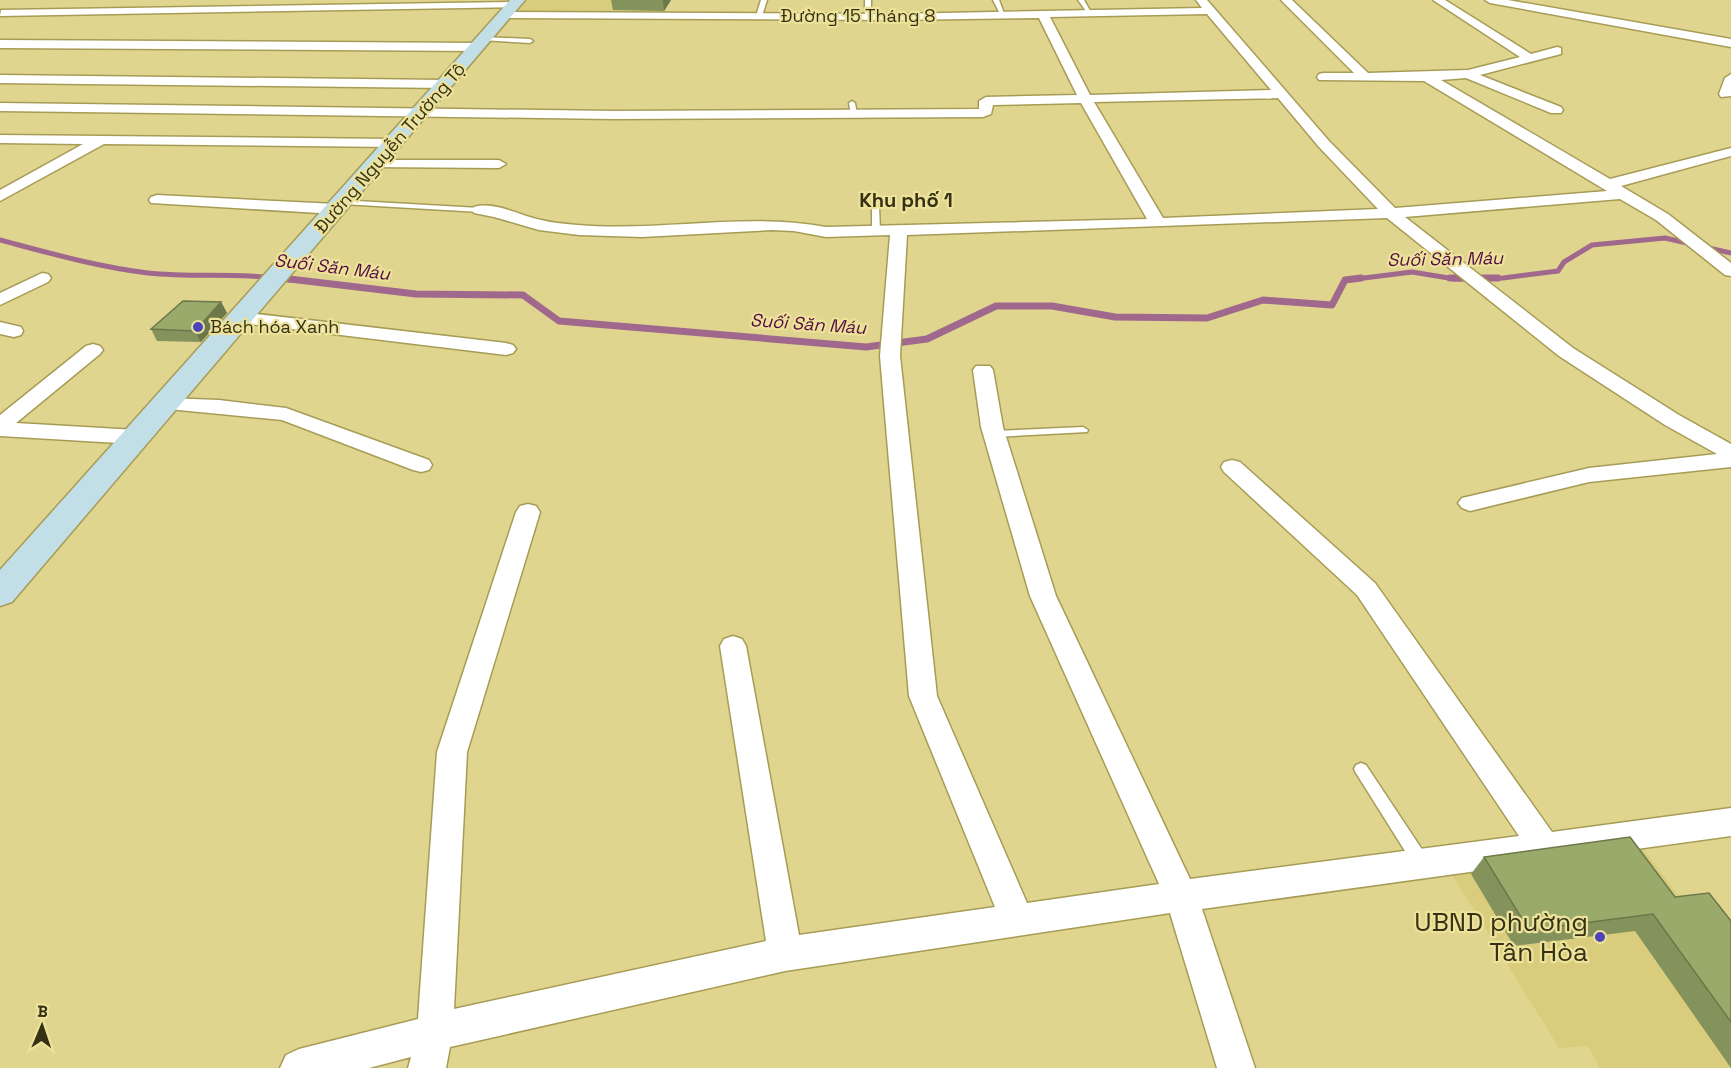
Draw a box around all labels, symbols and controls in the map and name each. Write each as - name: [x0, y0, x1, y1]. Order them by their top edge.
- street label: Đường 15 Tháng 8: [781, 4, 935, 27]
- street label: Đường Nguyễn Trường Tộ: [309, 58, 470, 238]
- district label: Khu phố 1: [859, 187, 953, 213]
- water label: Suối Săn Máu: [1387, 246, 1504, 271]
- water label: Suối Săn Máu: [273, 248, 392, 285]
- water label: Suối Săn Máu: [749, 308, 868, 339]
- place label: Bách hóa Xanh: [210, 315, 339, 338]
- marker: Bách hóa Xanh: [191, 320, 205, 334]
- place label: UBND phường Tân Hòa: [1414, 905, 1588, 969]
- marker: UBND phường Tân Hòa: [1593, 930, 1607, 944]
- north arrow: [12, 996, 72, 1056]
- text: B: [37, 1001, 48, 1022]

